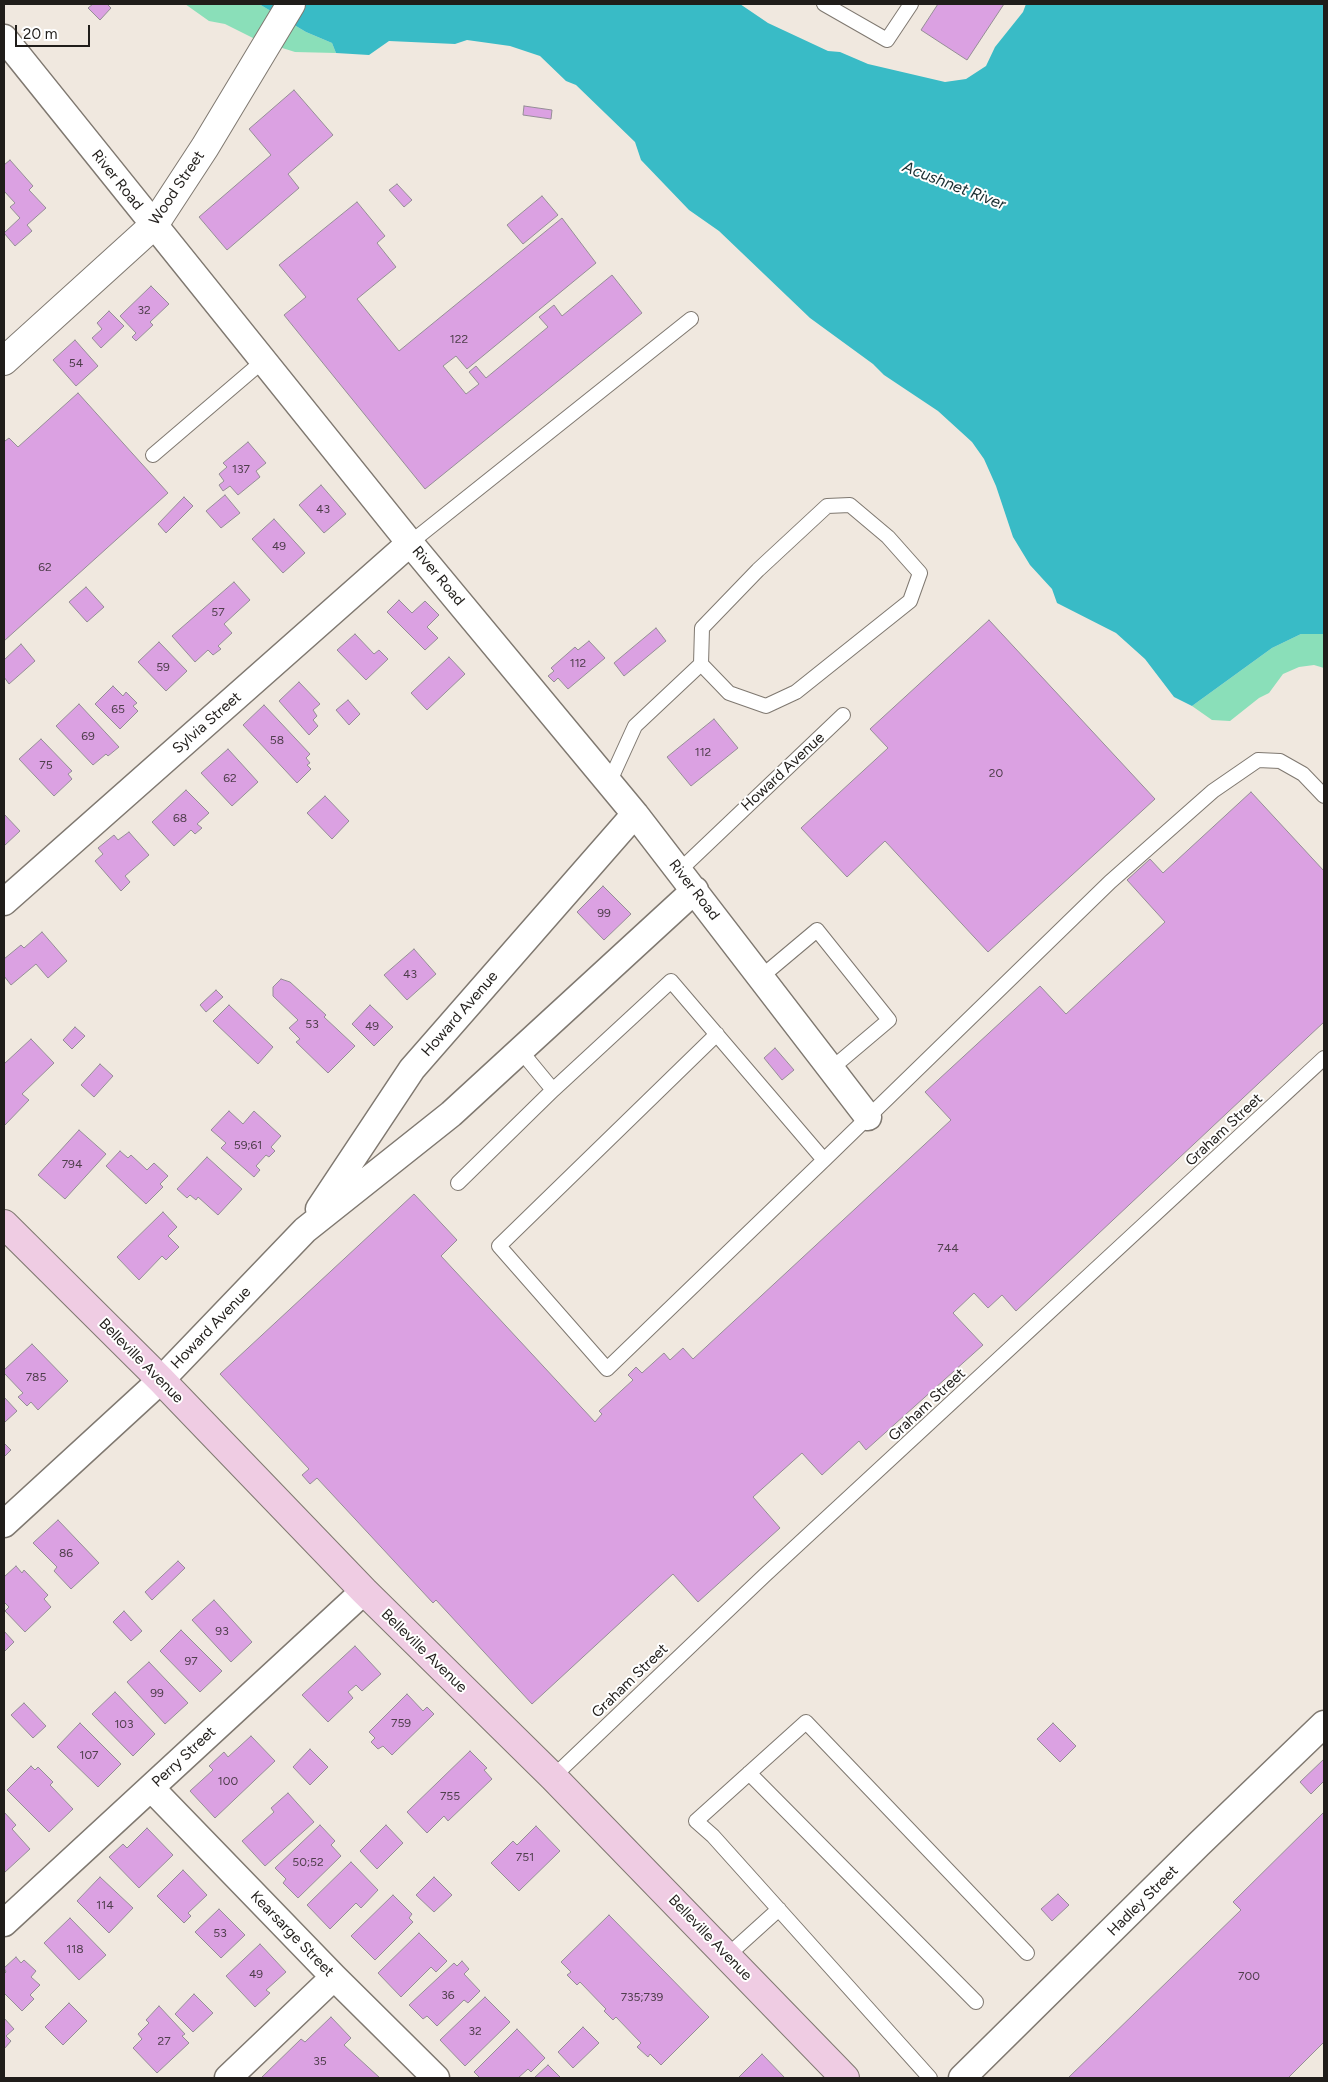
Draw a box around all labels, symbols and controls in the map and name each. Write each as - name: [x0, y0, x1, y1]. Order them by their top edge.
- scale bar: [18, 15, 92, 47]
- text: 20 m: [23, 25, 57, 43]
- street label: River Road: [87, 146, 147, 214]
- street label: Wood Street: [146, 147, 208, 229]
- water label: Acushnet River: [900, 158, 1008, 214]
- house number: 32: [137, 303, 151, 317]
- house number: 122: [450, 332, 468, 346]
- house number: 54: [69, 356, 83, 370]
- house number: 137: [232, 462, 250, 476]
- house number: 43: [316, 502, 330, 516]
- house number: 49: [272, 539, 286, 553]
- street label: River Road: [408, 543, 468, 609]
- house number: 62: [38, 560, 52, 574]
- house number: 57: [211, 605, 225, 619]
- house number: 112: [570, 656, 586, 670]
- house number: 59: [156, 660, 170, 674]
- street label: Sylvia Street: [169, 688, 245, 758]
- house number: 65: [111, 702, 125, 716]
- house number: 69: [81, 729, 95, 743]
- street label: Howard Avenue: [738, 729, 828, 815]
- house number: 58: [270, 733, 284, 747]
- house number: 112: [695, 745, 711, 759]
- house number: 75: [39, 758, 53, 772]
- house number: 20: [989, 766, 1003, 780]
- house number: 62: [223, 771, 237, 785]
- house number: 68: [173, 811, 187, 825]
- street label: River Road: [665, 856, 723, 924]
- house number: 99: [597, 906, 611, 920]
- house number: 43: [403, 967, 417, 981]
- street label: Howard Avenue: [418, 968, 502, 1060]
- house number: 53: [305, 1017, 319, 1031]
- house number: 49: [365, 1019, 379, 1033]
- street label: Graham Street: [1182, 1090, 1266, 1170]
- house number: 59;61: [234, 1138, 262, 1152]
- house number: 794: [62, 1157, 82, 1171]
- house number: 744: [937, 1241, 959, 1255]
- street label: Howard Avenue: [167, 1283, 255, 1373]
- street label: Belleville Avenue: [95, 1315, 187, 1407]
- street label: Graham Street: [885, 1365, 969, 1445]
- house number: 785: [26, 1370, 46, 1384]
- house number: 86: [59, 1546, 73, 1560]
- street label: Belleville Avenue: [377, 1605, 471, 1697]
- house number: 93: [215, 1624, 229, 1638]
- street label: Graham Street: [588, 1640, 672, 1722]
- house number: 97: [184, 1654, 198, 1668]
- house number: 99: [150, 1686, 164, 1700]
- house number: 759: [391, 1716, 411, 1730]
- house number: 103: [114, 1717, 134, 1731]
- street label: Perry Street: [148, 1723, 220, 1791]
- house number: 107: [79, 1748, 99, 1762]
- house number: 100: [218, 1774, 238, 1788]
- house number: 755: [440, 1789, 460, 1803]
- house number: 751: [516, 1850, 534, 1864]
- house number: 50;52: [292, 1855, 324, 1869]
- street label: Hadley Street: [1104, 1862, 1182, 1940]
- street label: Kearsarge Street: [247, 1887, 337, 1981]
- street label: Belleville Avenue: [664, 1891, 756, 1985]
- house number: 114: [96, 1898, 114, 1912]
- house number: 53: [213, 1926, 227, 1940]
- house number: 118: [66, 1942, 84, 1956]
- house number: 49: [249, 1967, 263, 1981]
- house number: 700: [1238, 1969, 1260, 1983]
- house number: 36: [441, 1988, 455, 2002]
- house number: 735;739: [621, 1990, 663, 2004]
- house number: 32: [468, 2024, 482, 2038]
- house number: 27: [157, 2034, 171, 2048]
- house number: 35: [313, 2054, 327, 2068]

